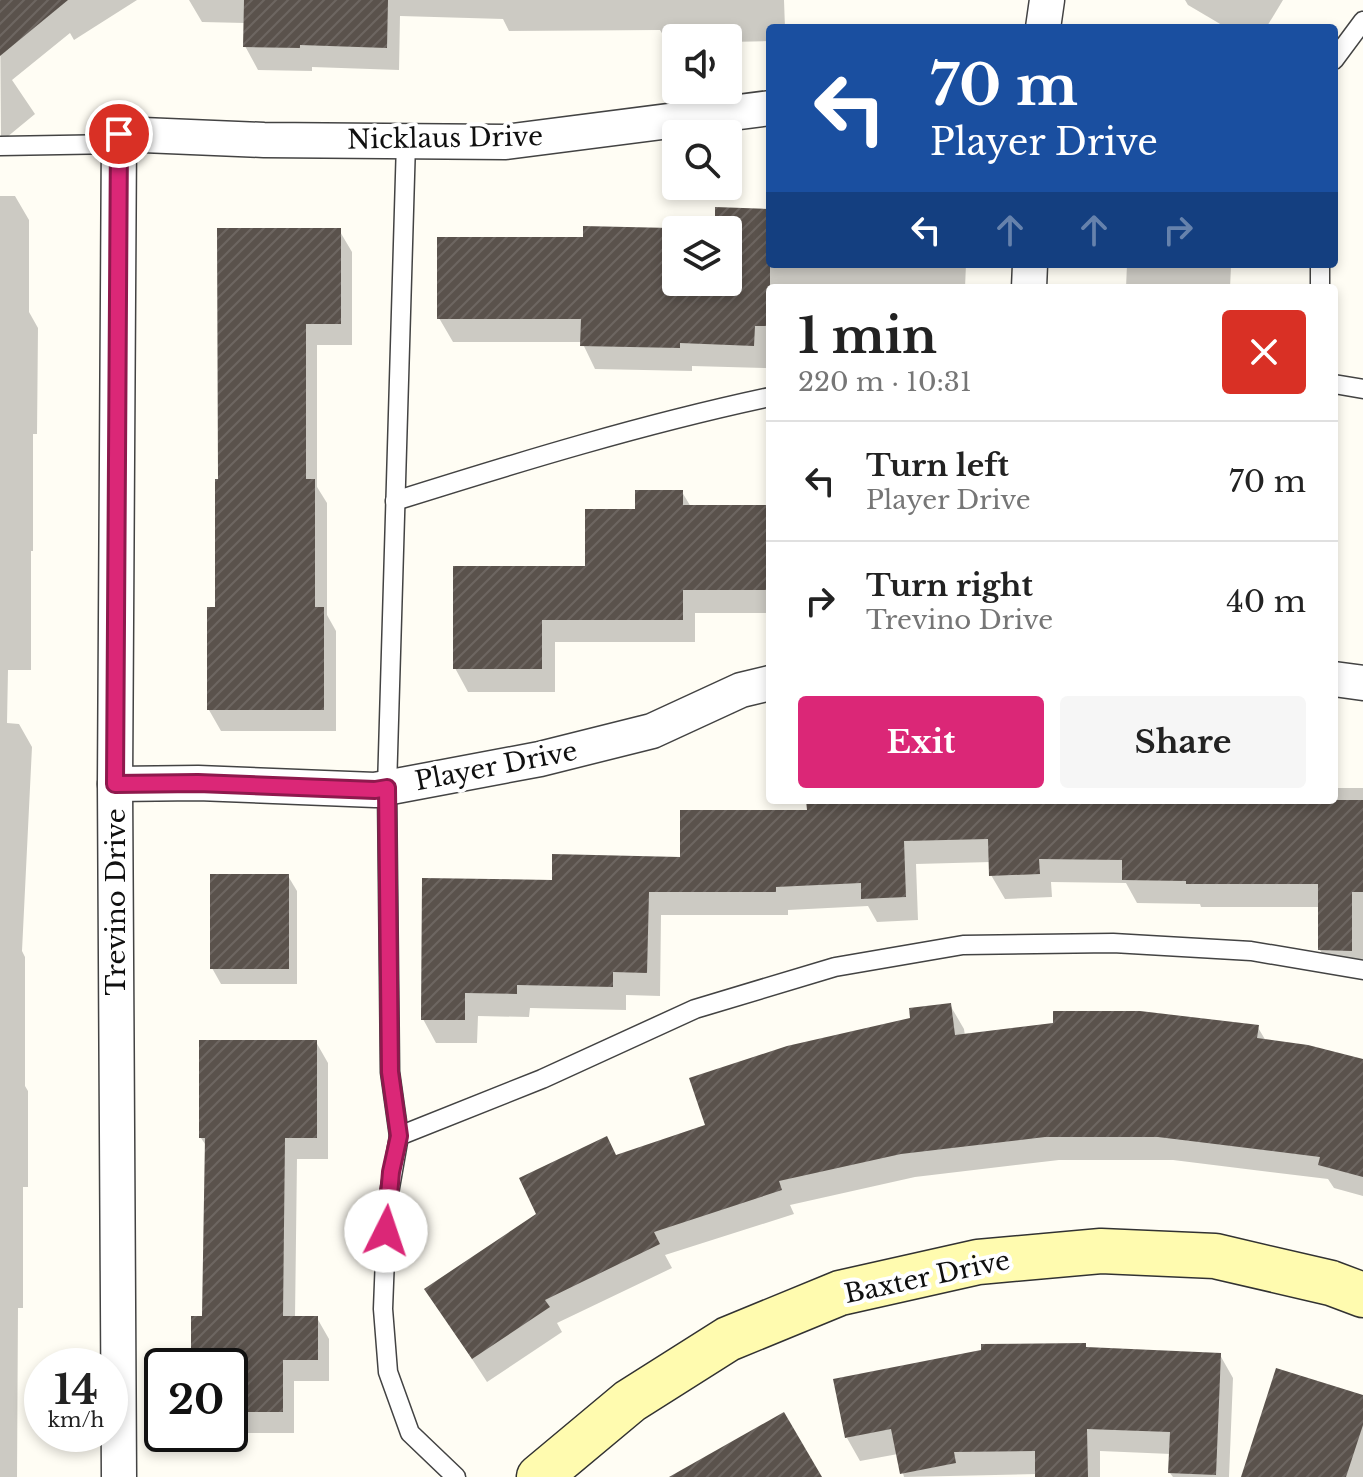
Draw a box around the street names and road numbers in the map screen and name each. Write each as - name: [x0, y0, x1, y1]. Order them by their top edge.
- street label: Nicklaus Drive: [347, 120, 543, 156]
- street label: Player Drive: [412, 735, 580, 797]
- street label: Trevino Drive: [100, 808, 132, 996]
- street label: Baxter Drive: [841, 1244, 1013, 1310]

